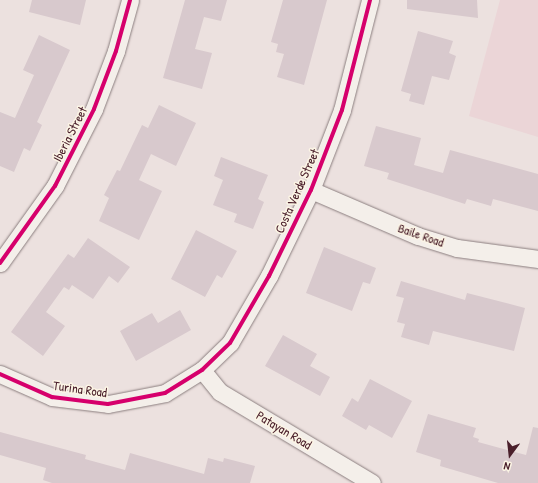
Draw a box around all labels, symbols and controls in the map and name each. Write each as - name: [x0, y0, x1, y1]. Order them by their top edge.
- street label: Iberia Street: [49, 104, 91, 164]
- street label: Costa Verde Street: [271, 146, 323, 236]
- street label: Baile Road: [396, 220, 446, 250]
- street label: Turina Road: [52, 377, 108, 401]
- street label: Patayan Road: [254, 407, 314, 453]
- north arrow: [490, 435, 530, 475]
- text: N: [502, 459, 512, 474]

